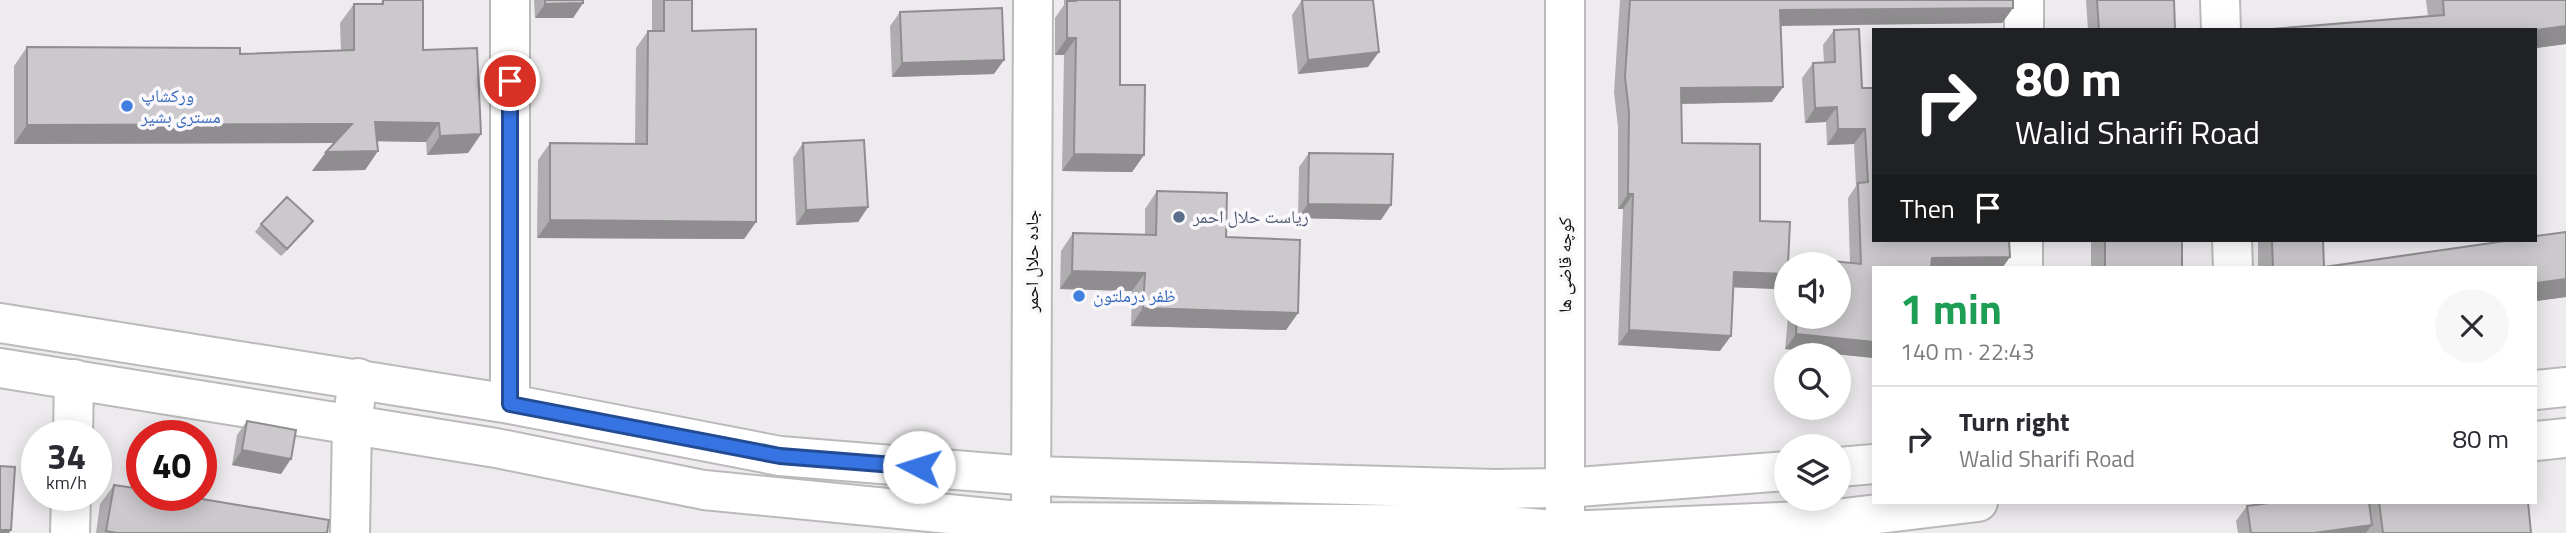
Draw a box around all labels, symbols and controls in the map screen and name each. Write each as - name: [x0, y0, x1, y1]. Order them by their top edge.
- text: 80 m: [2015, 40, 2122, 115]
- pin: [480, 51, 540, 111]
- icon: right: [1900, 56, 1991, 147]
- icon: arrive: [491, 62, 529, 100]
- place label: ورکشاپ مستری بشیر: [140, 82, 221, 130]
- marker: ورکشاپ مستری بشیر: [119, 98, 135, 114]
- text: Walid Sharifi Road: [2015, 108, 2260, 156]
- text: Then: [1900, 189, 1955, 228]
- icon: arrive: [1969, 189, 2007, 227]
- place label: ریاست حلال احمر: [1192, 203, 1309, 230]
- marker: ریاست حلال احمر: [1171, 209, 1187, 225]
- street label: جاده حلال احمر: [1018, 210, 1045, 313]
- street label: کوچه قاضی ها: [1551, 217, 1578, 313]
- map controls: [1774, 252, 1851, 511]
- button: sound: [1774, 252, 1851, 329]
- text: 1 min: [1900, 276, 2002, 340]
- place label: ظفر درملتون: [1093, 282, 1176, 309]
- marker: ظفر درملتون: [1071, 288, 1087, 304]
- button: close: [2435, 289, 2509, 363]
- text: 140 m · 22:43: [1900, 334, 2035, 369]
- button: search: [1774, 343, 1851, 420]
- text: Turn right: [1959, 402, 2070, 441]
- text: 80 m: [2452, 419, 2509, 458]
- speed limit sign: 40: [126, 420, 217, 511]
- icon: right: [1900, 420, 1938, 458]
- text: 34: [47, 429, 86, 483]
- position arrow: [882, 430, 956, 504]
- button: layers: [1774, 434, 1851, 511]
- text: Walid Sharifi Road: [1959, 441, 2135, 476]
- text: km/h: [46, 469, 87, 496]

